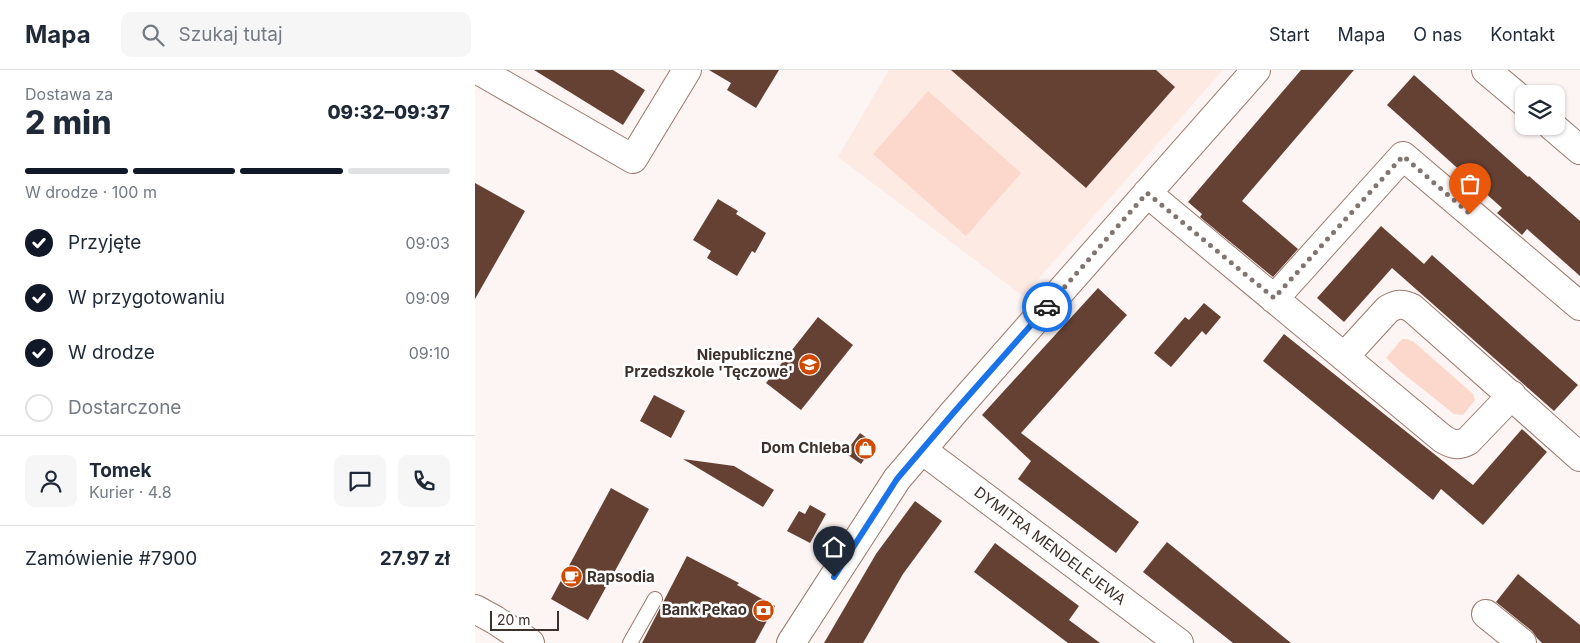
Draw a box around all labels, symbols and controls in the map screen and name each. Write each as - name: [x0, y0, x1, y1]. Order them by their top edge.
- search box: [121, 12, 471, 57]
- text: Mapa: [25, 20, 91, 49]
- icon: search: [139, 21, 167, 49]
- text: Szukaj tutaj: [179, 23, 283, 46]
- text: Start: [1269, 24, 1310, 45]
- text: Mapa: [1338, 24, 1385, 45]
- text: O nas: [1413, 24, 1462, 45]
- text: Kontakt: [1490, 24, 1555, 45]
- text: Dostawa za: [25, 84, 113, 104]
- map controls: [1515, 85, 1565, 135]
- button: layers: [1515, 85, 1565, 135]
- text: 09:32–09:37: [327, 101, 450, 124]
- text: 2 min: [25, 103, 111, 142]
- pin: [1449, 163, 1491, 214]
- icon: bag: [1456, 170, 1484, 198]
- text: W drodze · 100 m: [25, 182, 157, 202]
- icon: check: [25, 229, 53, 257]
- text: Przyjęte: [68, 231, 141, 254]
- text: 09:03: [405, 233, 450, 253]
- courier: [1022, 282, 1072, 332]
- icon: check: [25, 284, 53, 312]
- text: W przygotowaniu: [68, 286, 225, 309]
- text: 09:09: [405, 288, 450, 308]
- icon: car: [1033, 293, 1061, 321]
- icon: check: [25, 339, 53, 367]
- text: W drodze: [68, 341, 155, 364]
- text: 09:10: [409, 343, 450, 363]
- place label: Niepubliczne Przedszkole 'Tęczowe': [624, 345, 793, 381]
- school or university icon: Niepubliczne Przedszkole 'Tęczowe': [797, 352, 821, 376]
- text: Dostarczone: [68, 396, 181, 419]
- shop icon: Dom Chleba: [854, 436, 878, 460]
- place label: Dom Chleba: [761, 438, 850, 457]
- button: person: [25, 455, 77, 507]
- button: chat: [334, 455, 386, 507]
- button: phone: [398, 455, 450, 507]
- text: Tomek: [89, 459, 152, 482]
- text: Kurier · 4.8: [89, 482, 172, 502]
- street label: DYMITRA MENDELEJEWA: [971, 482, 1130, 609]
- pin: [813, 526, 855, 577]
- icon: home: [820, 533, 848, 561]
- text: Zamówienie #7900: [25, 547, 197, 570]
- text: 27.97 zł: [380, 547, 450, 570]
- cafe icon: Rapsodia: [559, 565, 583, 589]
- place label: Rapsodia: [587, 567, 655, 586]
- bank icon: Bank Pekao: [751, 598, 775, 622]
- place label: Bank Pekao: [662, 600, 747, 619]
- scale bar: [490, 608, 559, 631]
- text: 20 m: [497, 611, 531, 628]

